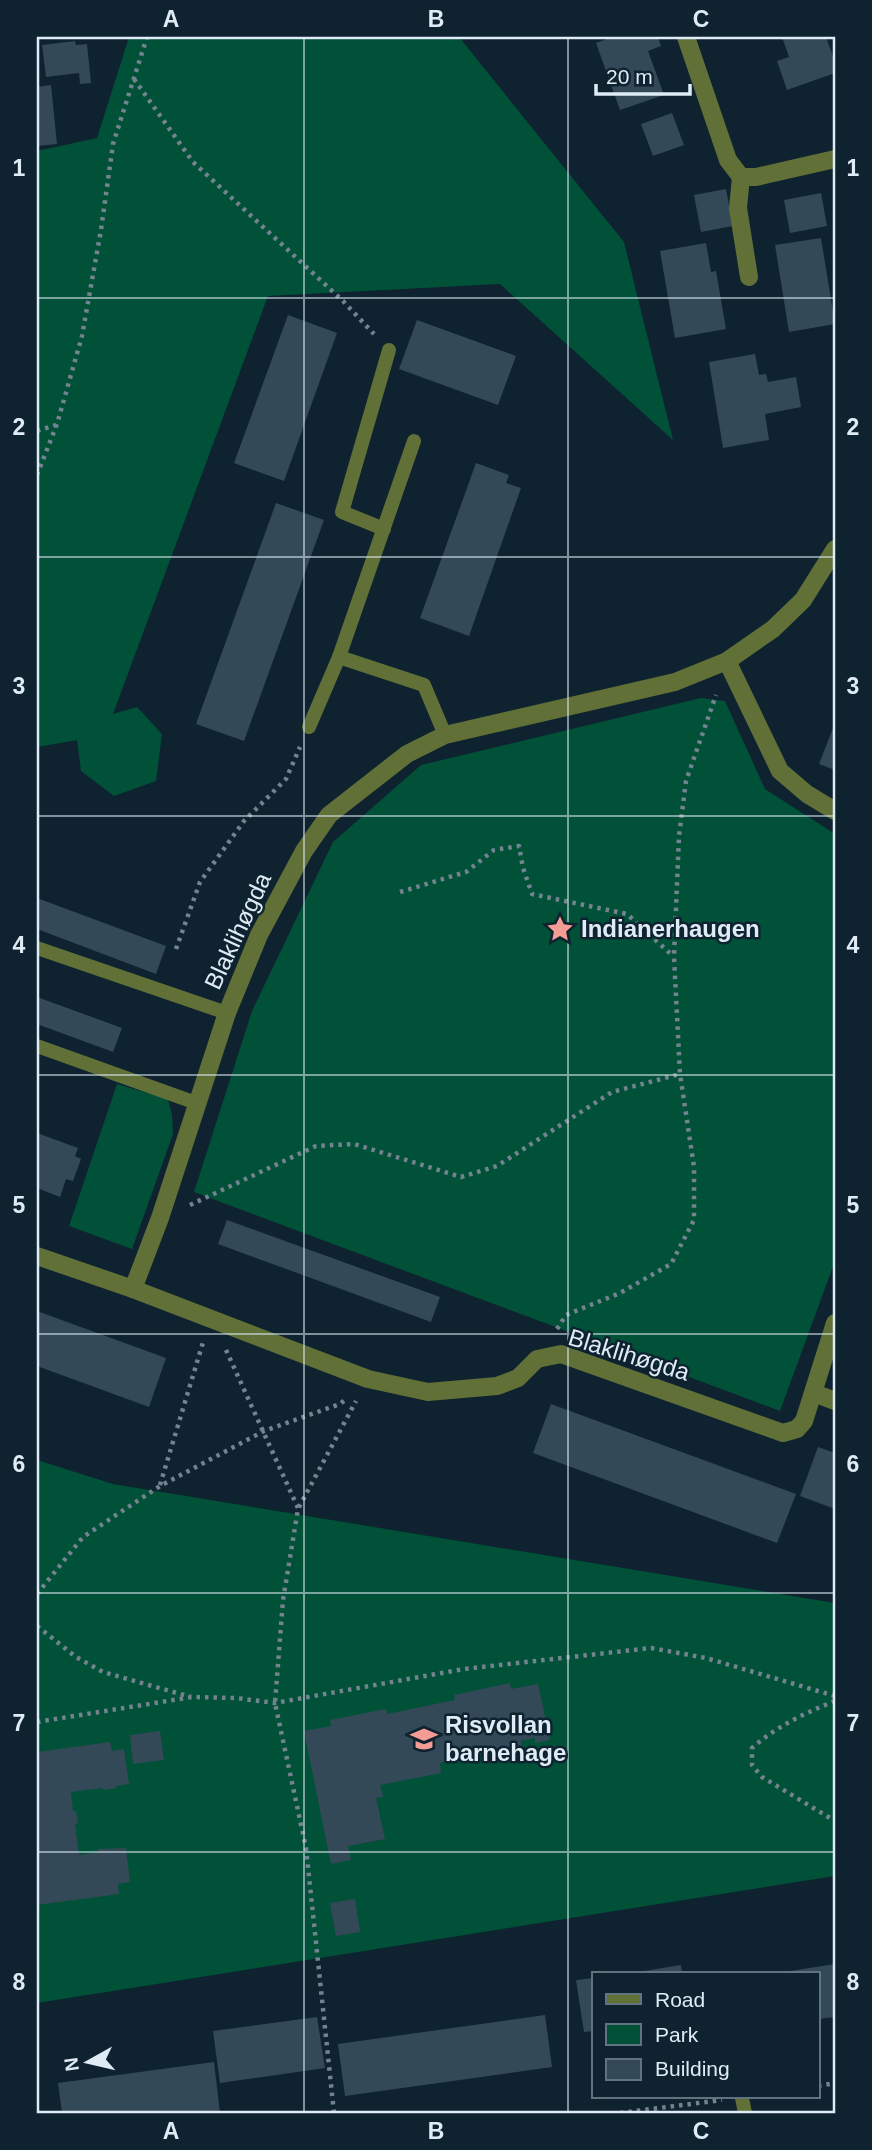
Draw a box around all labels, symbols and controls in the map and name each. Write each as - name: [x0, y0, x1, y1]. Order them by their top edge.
- text: A: [163, 6, 179, 32]
- text: B: [428, 6, 444, 32]
- text: C: [693, 6, 709, 32]
- scale bar: [596, 52, 690, 96]
- text: 20 m: [606, 65, 653, 88]
- text: 1: [13, 155, 26, 181]
- text: 1: [847, 155, 860, 181]
- text: 2: [13, 414, 25, 440]
- text: 2: [847, 414, 859, 440]
- text: 3: [13, 673, 25, 699]
- text: 3: [847, 673, 859, 699]
- street label: Blaklihøgda: [199, 868, 277, 993]
- place icon: Indianerhaugen: [545, 914, 575, 944]
- place label: Indianerhaugen: [581, 915, 760, 942]
- text: 4: [13, 932, 26, 958]
- text: 4: [847, 932, 860, 958]
- text: 5: [13, 1192, 26, 1218]
- text: 5: [847, 1192, 860, 1218]
- street label: Blaklihøgda: [565, 1323, 694, 1386]
- text: 6: [13, 1451, 25, 1477]
- text: 6: [847, 1451, 859, 1477]
- text: 7: [13, 1710, 25, 1736]
- text: 7: [847, 1710, 859, 1736]
- place label: Risvollan barnehage: [445, 1711, 566, 1766]
- school or university icon: Risvollan barnehage: [409, 1724, 439, 1754]
- text: 8: [13, 1969, 26, 1995]
- text: 8: [847, 1969, 860, 1995]
- legend: [592, 1972, 820, 2098]
- text: Road: [655, 1988, 705, 2011]
- text: Park: [655, 2023, 699, 2046]
- north arrow: [52, 2028, 122, 2098]
- text: N: [60, 2056, 83, 2073]
- text: Building: [655, 2057, 730, 2080]
- text: A: [163, 2118, 179, 2144]
- text: B: [428, 2118, 444, 2144]
- text: C: [693, 2118, 709, 2144]

